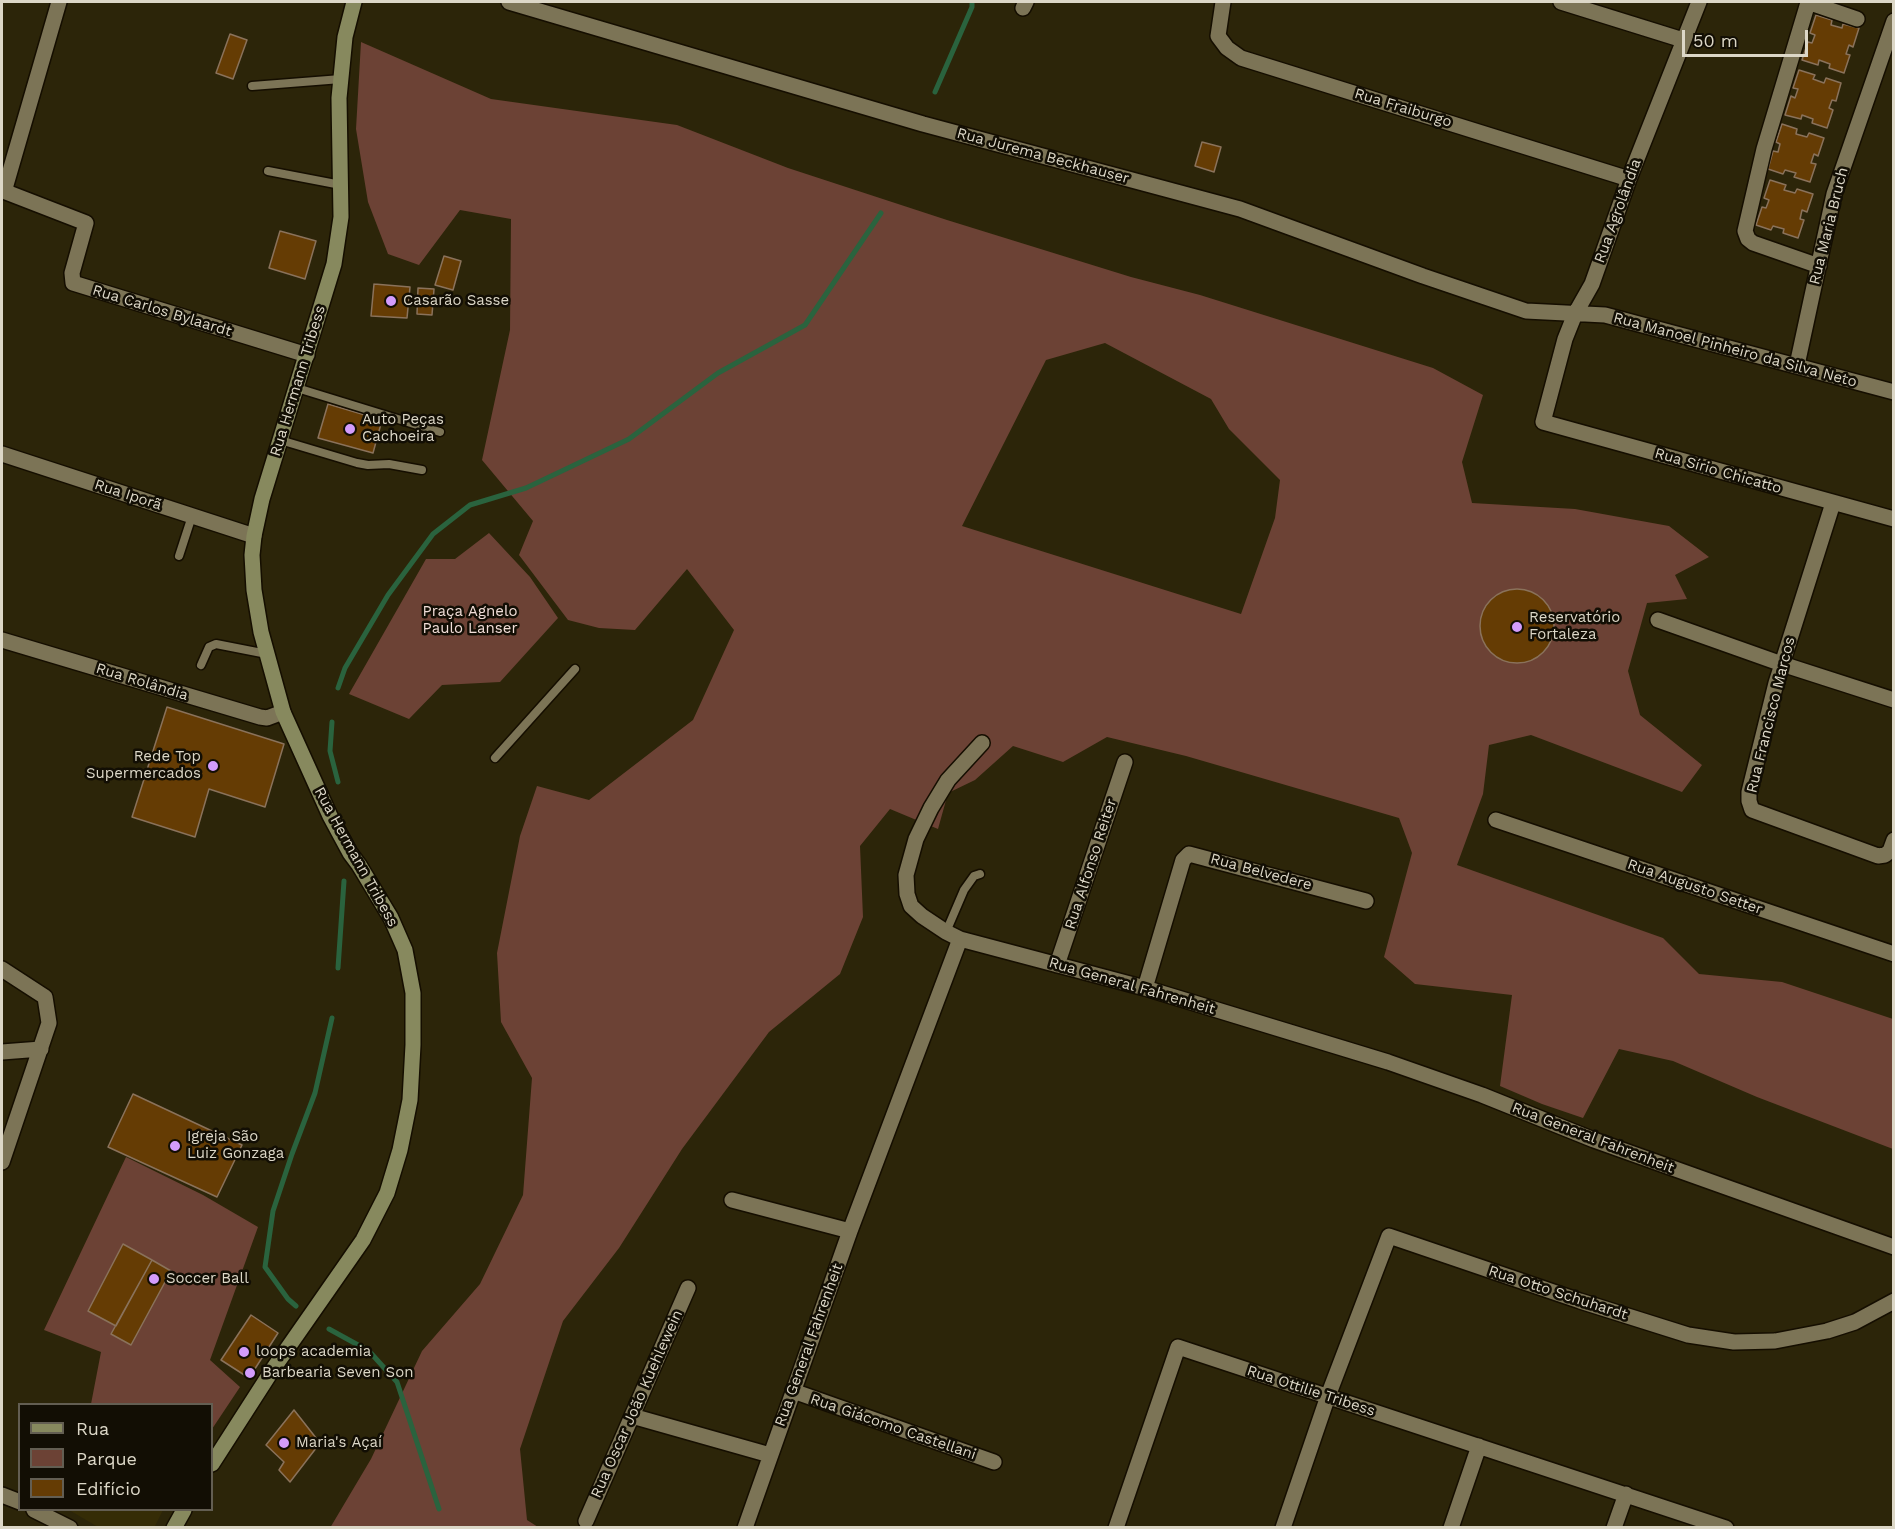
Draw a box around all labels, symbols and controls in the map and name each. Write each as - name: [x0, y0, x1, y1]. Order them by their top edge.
- scale bar: [1685, 18, 1811, 56]
- text: 50 m: [1693, 30, 1738, 51]
- street label: Rua Fraiburgo: [1352, 85, 1454, 131]
- street label: Rua Jurema Beckhauser: [955, 124, 1131, 188]
- street label: Rua Agrolândia: [1591, 156, 1645, 266]
- street label: Rua Maria Bruch: [1806, 165, 1852, 287]
- street label: Rua Carlos Bylaardt: [90, 281, 234, 341]
- place label: Casarão Sasse: [403, 292, 509, 310]
- marker: Casarão Sasse: [384, 294, 398, 308]
- street label: Rua Hermann Tribess: [266, 303, 330, 459]
- street label: Rua Manoel Pinheiro da Silva Neto: [1611, 309, 1859, 391]
- place label: Auto Peças Cachoeira: [362, 411, 444, 446]
- marker: Auto Peças Cachoeira: [343, 422, 357, 436]
- street label: Rua Sírio Chicatto: [1652, 444, 1784, 498]
- street label: Rua Iporã: [92, 476, 164, 514]
- park label: Praça Agnelo Paulo Lanser: [422, 603, 518, 638]
- place label: Reservatório Fortaleza: [1529, 609, 1620, 644]
- marker: Reservatório Fortaleza: [1510, 620, 1524, 634]
- street label: Rua Francisco Marcos: [1743, 635, 1799, 795]
- street label: Rua Rolândia: [94, 659, 190, 705]
- place label: Rede Top Supermercados: [86, 748, 201, 783]
- marker: Rede Top Supermercados: [206, 759, 220, 773]
- street label: Rua Hermann Tribess: [310, 784, 402, 930]
- street label: Rua Alfonso Reiter: [1061, 796, 1121, 932]
- street label: Rua Belvedere: [1208, 850, 1314, 894]
- street label: Rua Augusto Setter: [1625, 855, 1765, 919]
- street label: Rua General Fahrenheit: [1047, 954, 1217, 1018]
- street label: Rua General Fahrenheit: [1509, 1099, 1677, 1177]
- place label: Igreja São Luiz Gonzaga: [187, 1128, 284, 1163]
- marker: Igreja São Luiz Gonzaga: [168, 1139, 182, 1153]
- street label: Rua General Fahrenheit: [771, 1261, 847, 1429]
- street label: Rua Otto Schuhardt: [1486, 1262, 1630, 1324]
- place label: Soccer Ball: [166, 1270, 249, 1288]
- marker: Soccer Ball: [147, 1272, 161, 1286]
- street label: Rua Oscar João Kuehlewein: [587, 1307, 687, 1501]
- place label: loops academia: [256, 1343, 371, 1361]
- marker: loops academia: [237, 1345, 251, 1359]
- street label: Rua Ottilie Tribess: [1245, 1362, 1377, 1420]
- place label: Barbearia Seven Son: [262, 1364, 413, 1382]
- marker: Barbearia Seven Son: [243, 1366, 257, 1380]
- street label: Rua Giácomo Castellani: [808, 1390, 978, 1464]
- legend: [18, 1403, 213, 1511]
- text: Rua: [76, 1418, 109, 1439]
- place label: Maria's Açaí: [296, 1434, 382, 1452]
- marker: Maria's Açaí: [277, 1436, 291, 1450]
- text: Parque: [76, 1448, 137, 1469]
- text: Edifício: [76, 1478, 141, 1499]

